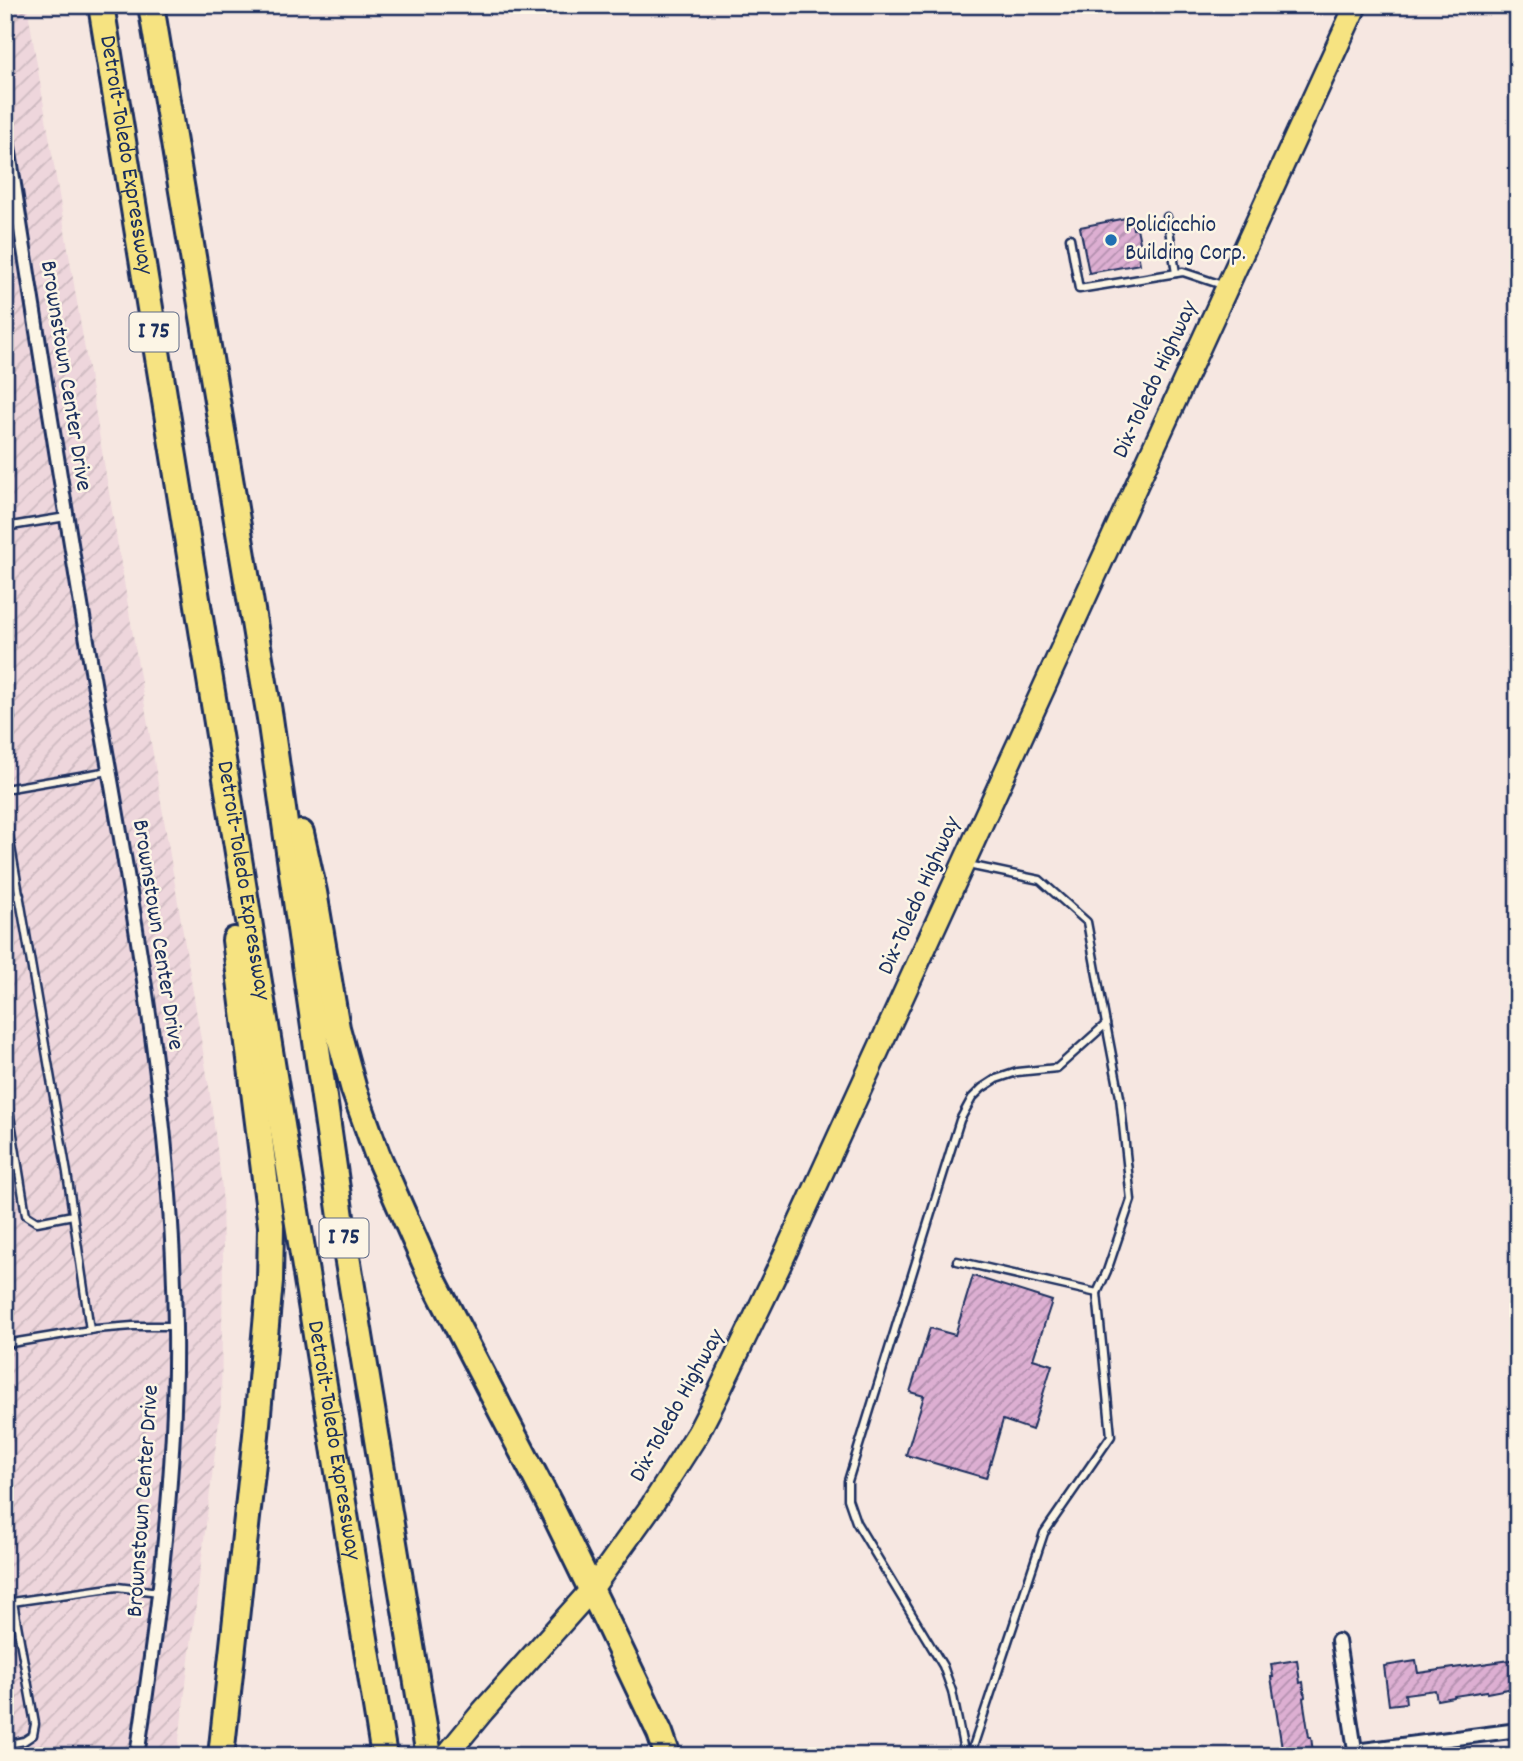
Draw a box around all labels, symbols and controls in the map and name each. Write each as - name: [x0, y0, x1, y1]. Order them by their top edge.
- street label: Detroit-Toledo Expressway: [89, 33, 162, 278]
- place label: Policicchio Building Corp.: [1125, 209, 1246, 271]
- marker: Policicchio Building Corp.: [1103, 232, 1119, 248]
- street label: Brownstown Center Drive: [30, 258, 100, 494]
- street label: Dix-Toledo Highway: [1105, 294, 1208, 464]
- road number: I 75: [130, 312, 178, 352]
- street label: Detroit-Toledo Expressway: [206, 759, 279, 1004]
- street label: Dix-Toledo Highway: [870, 810, 971, 981]
- street label: Brownstown Center Drive: [122, 817, 192, 1053]
- road number: I 75: [320, 1218, 368, 1258]
- street label: Detroit-Toledo Expressway: [297, 1318, 369, 1564]
- street label: Dix-Toledo Highway: [622, 1322, 735, 1489]
- street label: Brownstown Center Drive: [119, 1384, 169, 1618]

